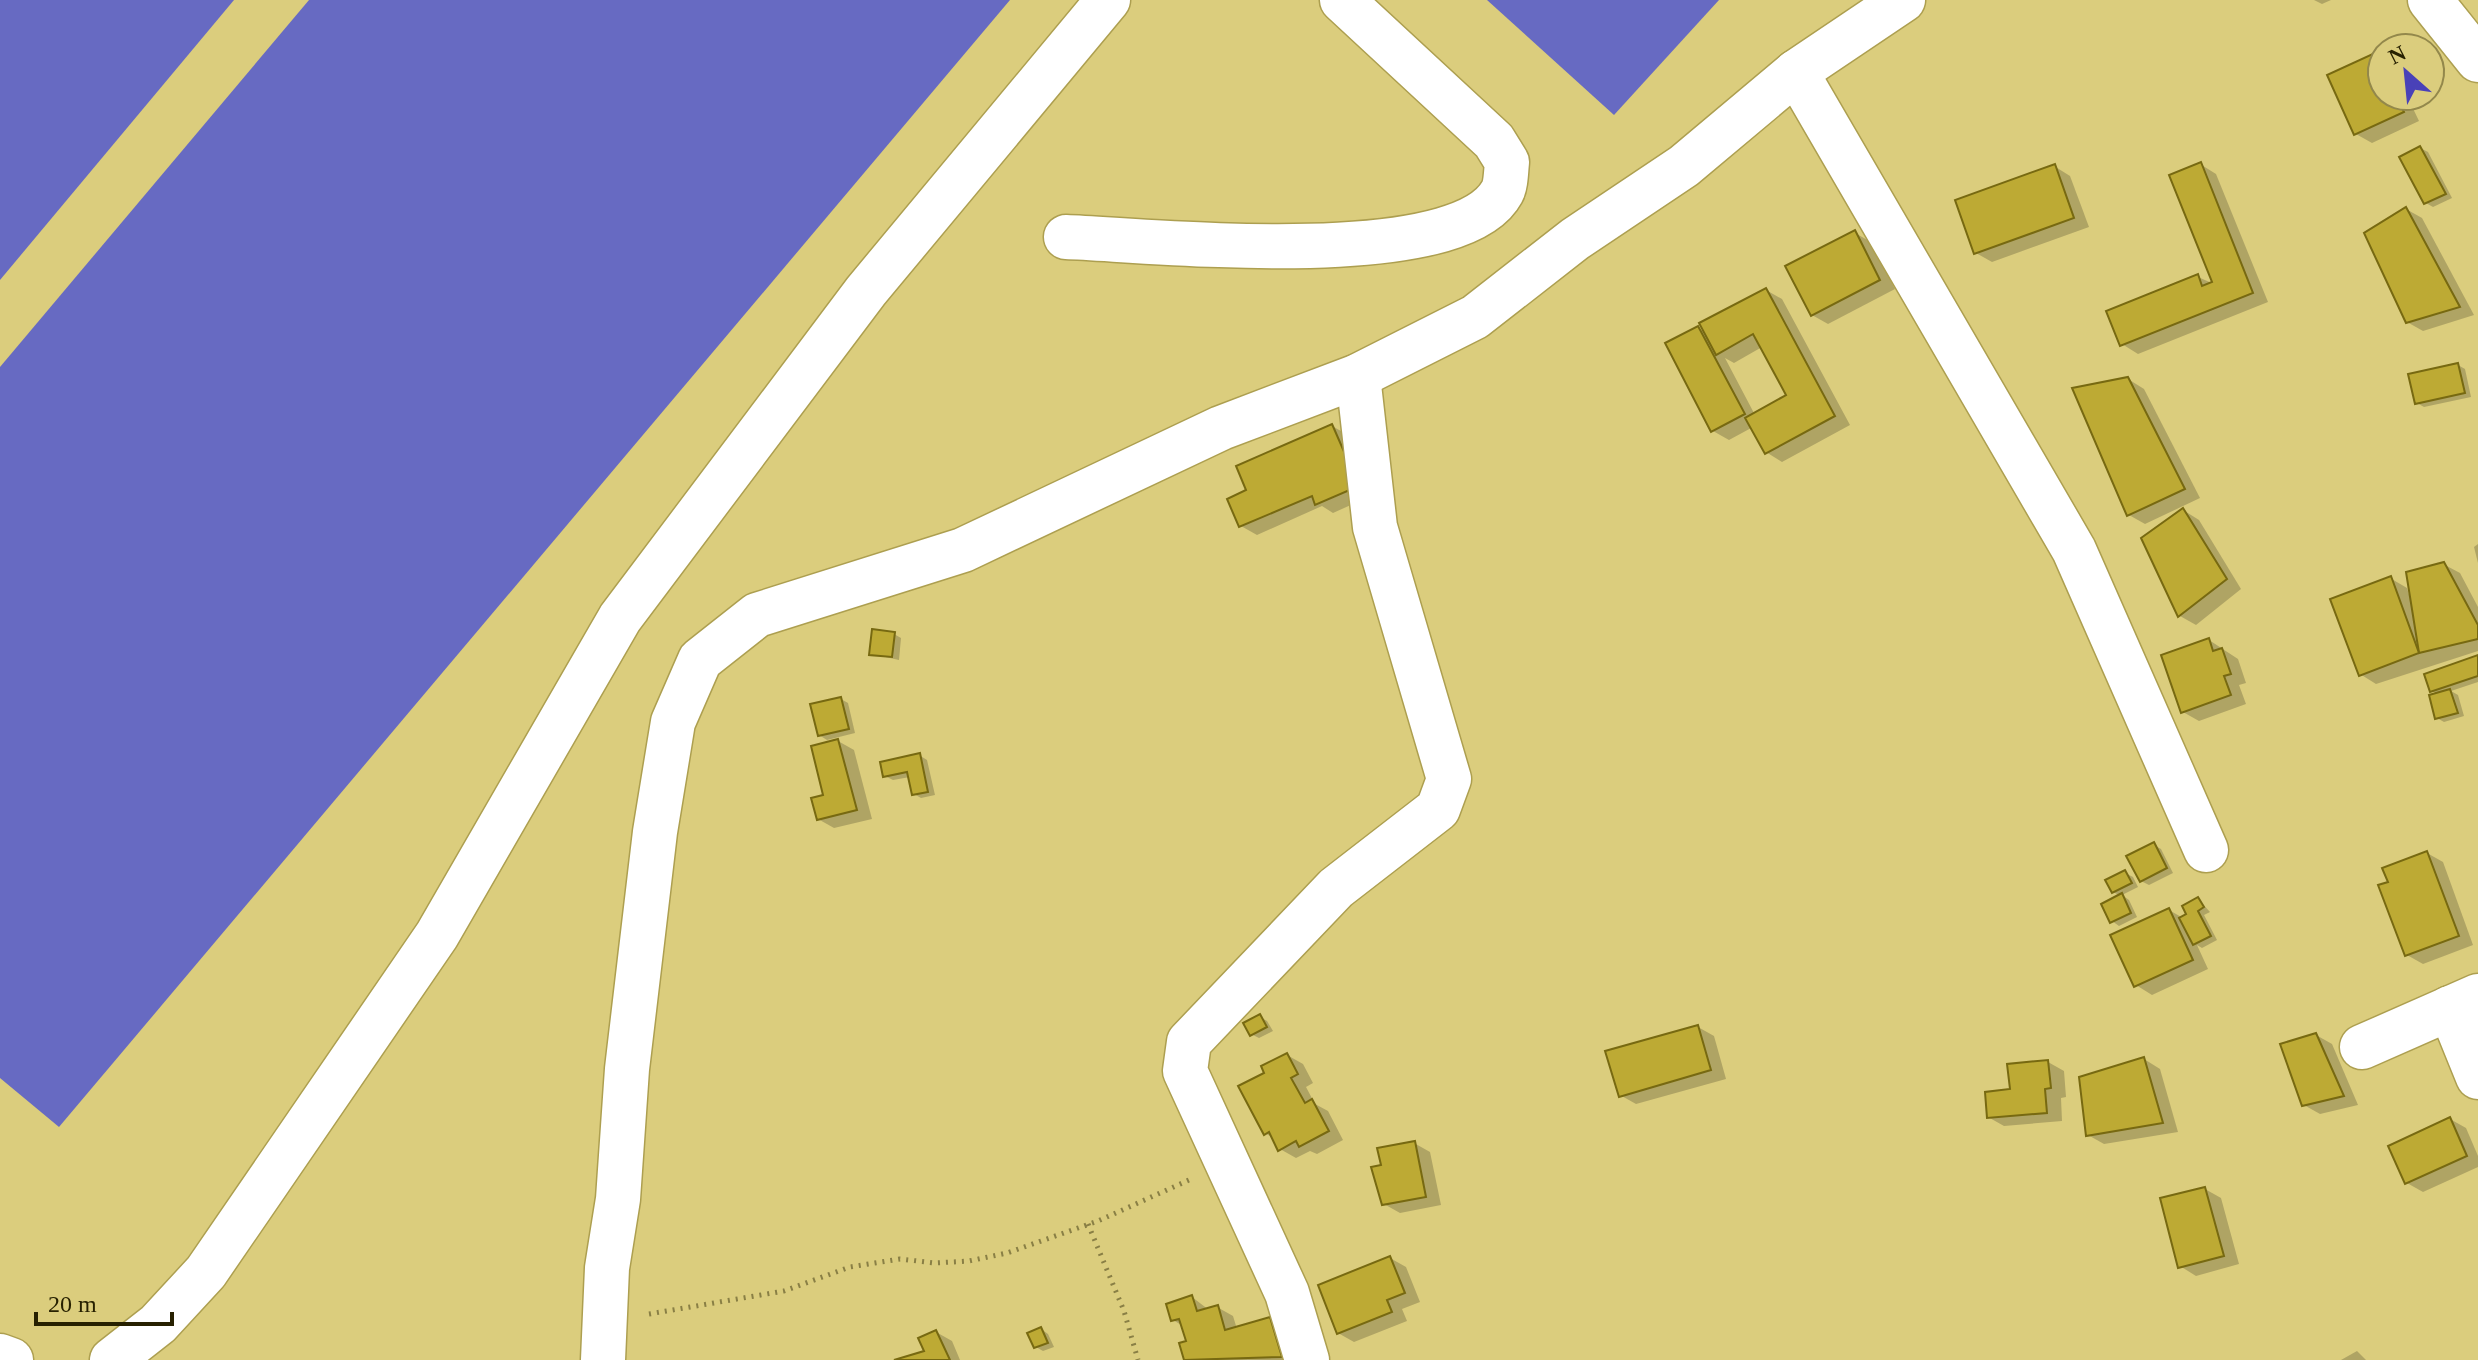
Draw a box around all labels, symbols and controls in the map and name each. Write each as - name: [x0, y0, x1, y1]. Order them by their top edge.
- north arrow: [2366, 32, 2446, 112]
- text: N: [2384, 40, 2410, 69]
- scale bar: [36, 1276, 172, 1326]
- text: 20 m: [48, 1291, 97, 1317]

